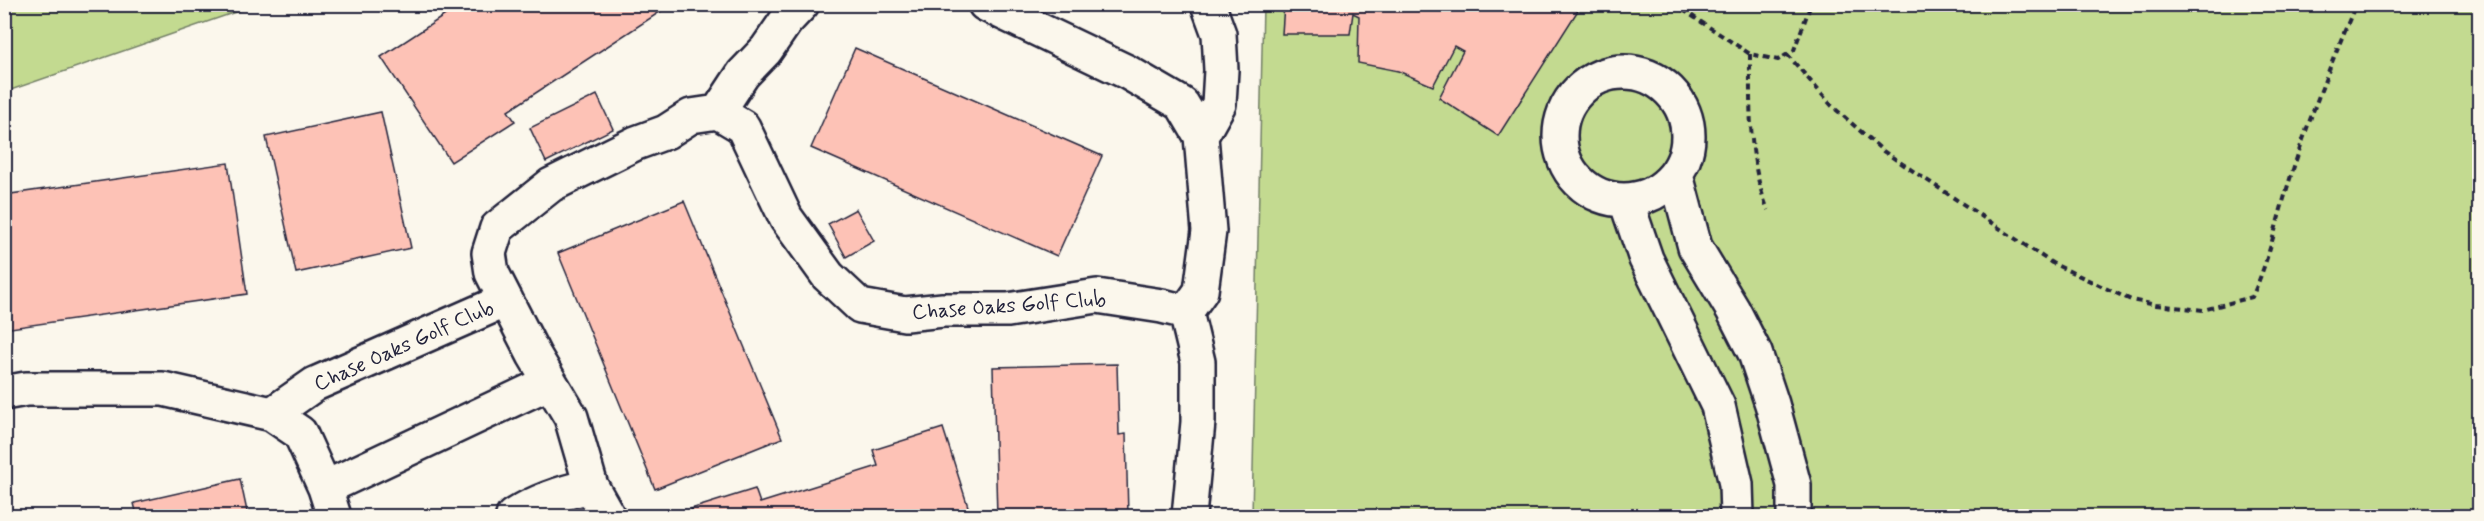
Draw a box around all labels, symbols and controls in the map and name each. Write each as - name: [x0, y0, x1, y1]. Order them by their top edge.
- street label: Chase Oaks Golf Club: [911, 285, 1107, 327]
- street label: Chase Oaks Golf Club: [310, 294, 498, 398]

